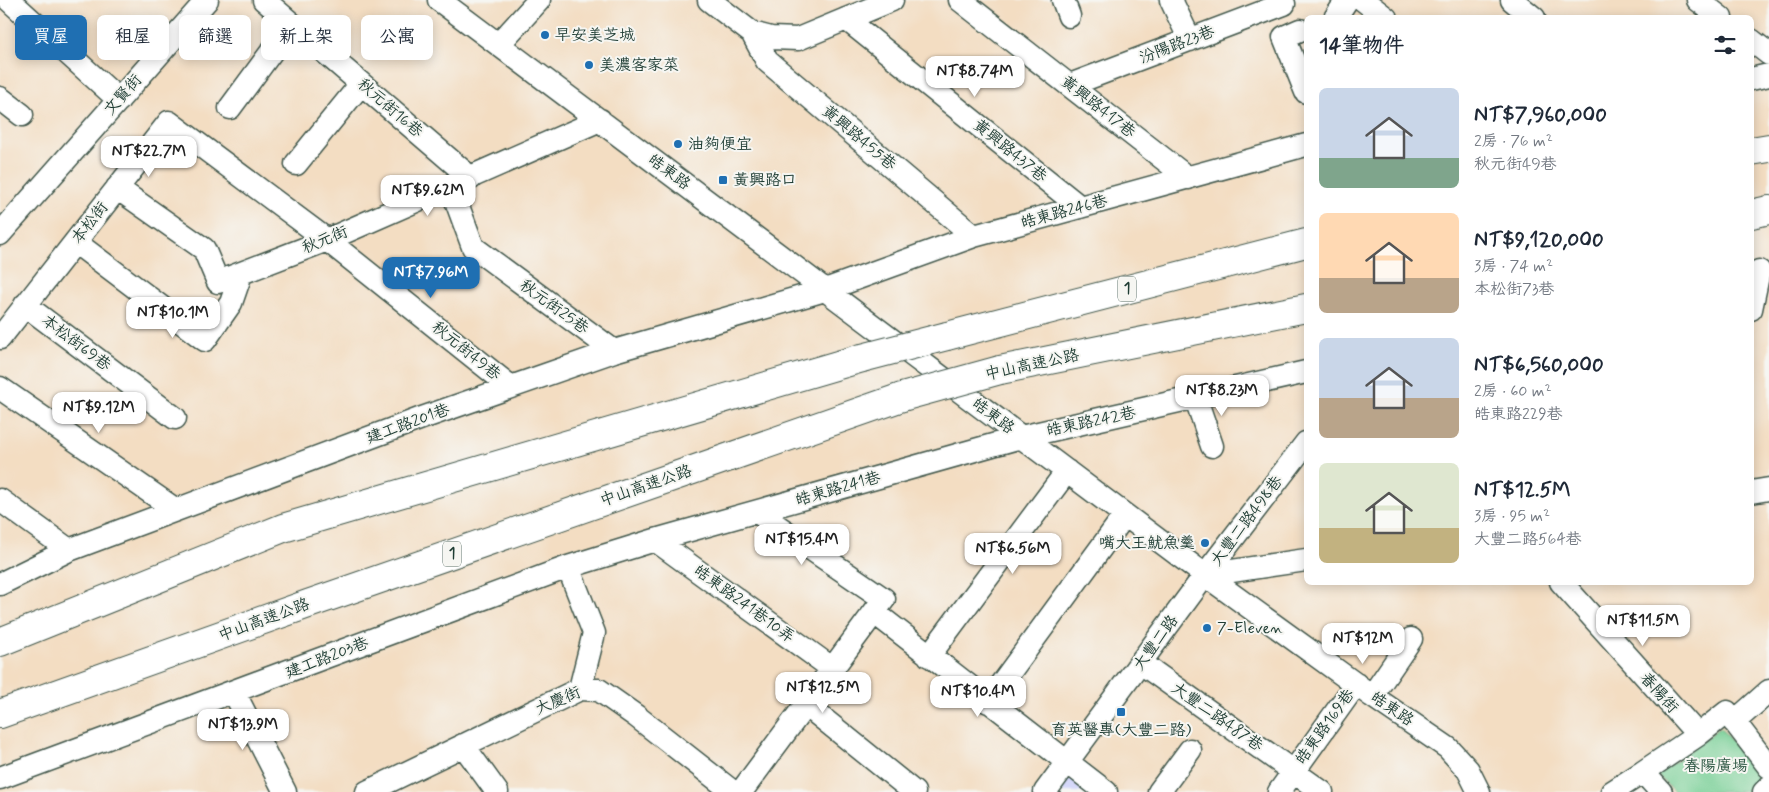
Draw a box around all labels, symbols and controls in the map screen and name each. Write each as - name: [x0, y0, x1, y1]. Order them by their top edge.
- chip: 買屋: [15, 15, 87, 60]
- chip: 租屋: [97, 15, 169, 60]
- chip: 篩選: [179, 15, 251, 60]
- chip: 新上架: [261, 15, 351, 60]
- chip: 公寓: [361, 15, 433, 60]
- street label: 汾陽路23巷: [1137, 21, 1217, 69]
- place label: 早安美芝城: [555, 25, 635, 46]
- marker: 早安美芝城: [539, 29, 551, 41]
- icon: filters: [1711, 31, 1739, 59]
- text: 14筆物件: [1319, 32, 1404, 60]
- place label: 美濃客家菜: [599, 55, 679, 76]
- pin: NT$8.74M: [923, 56, 1027, 98]
- marker: 美濃客家菜: [583, 59, 595, 71]
- text: NT$8.74M: [937, 61, 1013, 82]
- street label: 文賢街: [99, 70, 147, 120]
- street label: 黃興路417巷: [1056, 71, 1140, 143]
- street label: 秋元街16巷: [353, 74, 427, 142]
- street label: 黃興路455巷: [817, 101, 901, 175]
- text: NT$7,960,000: [1474, 101, 1607, 129]
- icon: home: [1359, 108, 1419, 168]
- street label: 黃興路437巷: [969, 115, 1051, 187]
- text: 2房 · 76 m²: [1474, 131, 1553, 152]
- place label: 油夠便宜: [688, 134, 752, 155]
- pin: NT$22.7M: [97, 136, 201, 178]
- marker: 油夠便宜: [672, 138, 684, 150]
- text: NT$22.7M: [112, 141, 186, 162]
- street label: 皓東路: [644, 149, 694, 195]
- text: 秋元街49巷: [1474, 154, 1557, 175]
- place label: 黃興路口: [733, 170, 797, 191]
- pin: NT$9.62M: [376, 174, 480, 217]
- marker: 黃興路口: [717, 174, 729, 186]
- text: NT$9.62M: [392, 180, 464, 201]
- street label: 皓東路246巷: [1018, 190, 1110, 234]
- street label: 本松街: [67, 198, 113, 248]
- street label: 秋元街: [299, 221, 351, 259]
- text: NT$9,120,000: [1474, 226, 1604, 254]
- icon: home: [1359, 233, 1419, 293]
- pin: NT$7.96M: [379, 256, 483, 299]
- text: 3房 · 74 m²: [1474, 256, 1553, 277]
- text: NT$7.96M: [394, 262, 468, 283]
- street label: 秋元街25巷: [515, 275, 593, 339]
- road number: 1: [1118, 276, 1136, 302]
- text: 本松街73巷: [1474, 279, 1554, 300]
- pin: NT$10.1M: [121, 296, 225, 339]
- text: NT$10.1M: [137, 302, 209, 323]
- street label: 本松街69巷: [37, 310, 115, 376]
- street label: 秋元街49巷: [427, 317, 505, 385]
- street label: 中山高速公路: [983, 345, 1081, 385]
- text: NT$6,560,000: [1474, 351, 1604, 379]
- icon: home: [1359, 358, 1419, 418]
- pin: NT$8.23M: [1170, 374, 1274, 417]
- text: NT$8.23M: [1186, 380, 1258, 401]
- text: 2房 · 60 m²: [1474, 381, 1552, 402]
- pin: NT$9.12M: [47, 392, 151, 434]
- street label: 皓東路: [968, 393, 1018, 439]
- text: NT$9.12M: [63, 397, 135, 418]
- street label: 建工路201巷: [363, 399, 453, 449]
- street label: 皓東路242巷: [1044, 402, 1138, 442]
- text: 皓東路229巷: [1474, 404, 1563, 425]
- street label: 中山高速公路: [597, 460, 695, 512]
- street label: 皓東路241巷: [793, 467, 883, 511]
- street label: 大豐二路498巷: [1206, 472, 1288, 570]
- text: NT$12.5M: [1474, 476, 1571, 504]
- icon: home: [1359, 483, 1419, 543]
- text: 3房 · 95 m²: [1474, 506, 1550, 527]
- pin: NT$15.4M: [750, 524, 854, 566]
- text: NT$15.4M: [765, 529, 839, 550]
- text: 大豐二路564巷: [1474, 529, 1582, 550]
- pin: NT$6.56M: [961, 532, 1065, 575]
- place label: 嘴大王魷魚羹: [1099, 533, 1195, 554]
- marker: 嘴大王魷魚羹: [1199, 537, 1211, 549]
- text: NT$6.56M: [976, 538, 1050, 559]
- road number: 1: [443, 542, 461, 566]
- street label: 皓東路241巷10弄: [689, 560, 799, 648]
- street label: 中山高速公路: [215, 594, 313, 646]
- pin: NT$11.5M: [1591, 604, 1695, 647]
- text: NT$11.5M: [1607, 610, 1679, 631]
- street label: 大豐二路: [1129, 611, 1183, 675]
- place label: 7-Eleven: [1217, 618, 1283, 639]
- marker: 7-Eleven: [1201, 622, 1213, 634]
- pin: NT$12M: [1322, 622, 1404, 665]
- text: NT$12M: [1333, 628, 1393, 649]
- street label: 建工路203巷: [282, 633, 372, 683]
- street label: 春陽街: [1635, 668, 1683, 718]
- pin: NT$12.5M: [771, 672, 875, 714]
- pin: NT$10.4M: [926, 676, 1030, 718]
- text: NT$12.5M: [786, 677, 860, 698]
- street label: 大豐二路487巷: [1167, 678, 1267, 756]
- text: NT$10.4M: [941, 681, 1015, 702]
- street label: 大慶街: [532, 682, 584, 720]
- street label: 皓東路169巷: [1291, 685, 1359, 769]
- street label: 皓東路: [1366, 687, 1418, 731]
- marker: 育英醫專(大豐二路): [1115, 706, 1127, 718]
- pin: NT$13.9M: [191, 708, 295, 751]
- text: NT$13.9M: [208, 714, 278, 735]
- place label: 育英醫專(大豐二路): [1051, 720, 1192, 741]
- park label: 春陽廣場: [1684, 756, 1748, 777]

